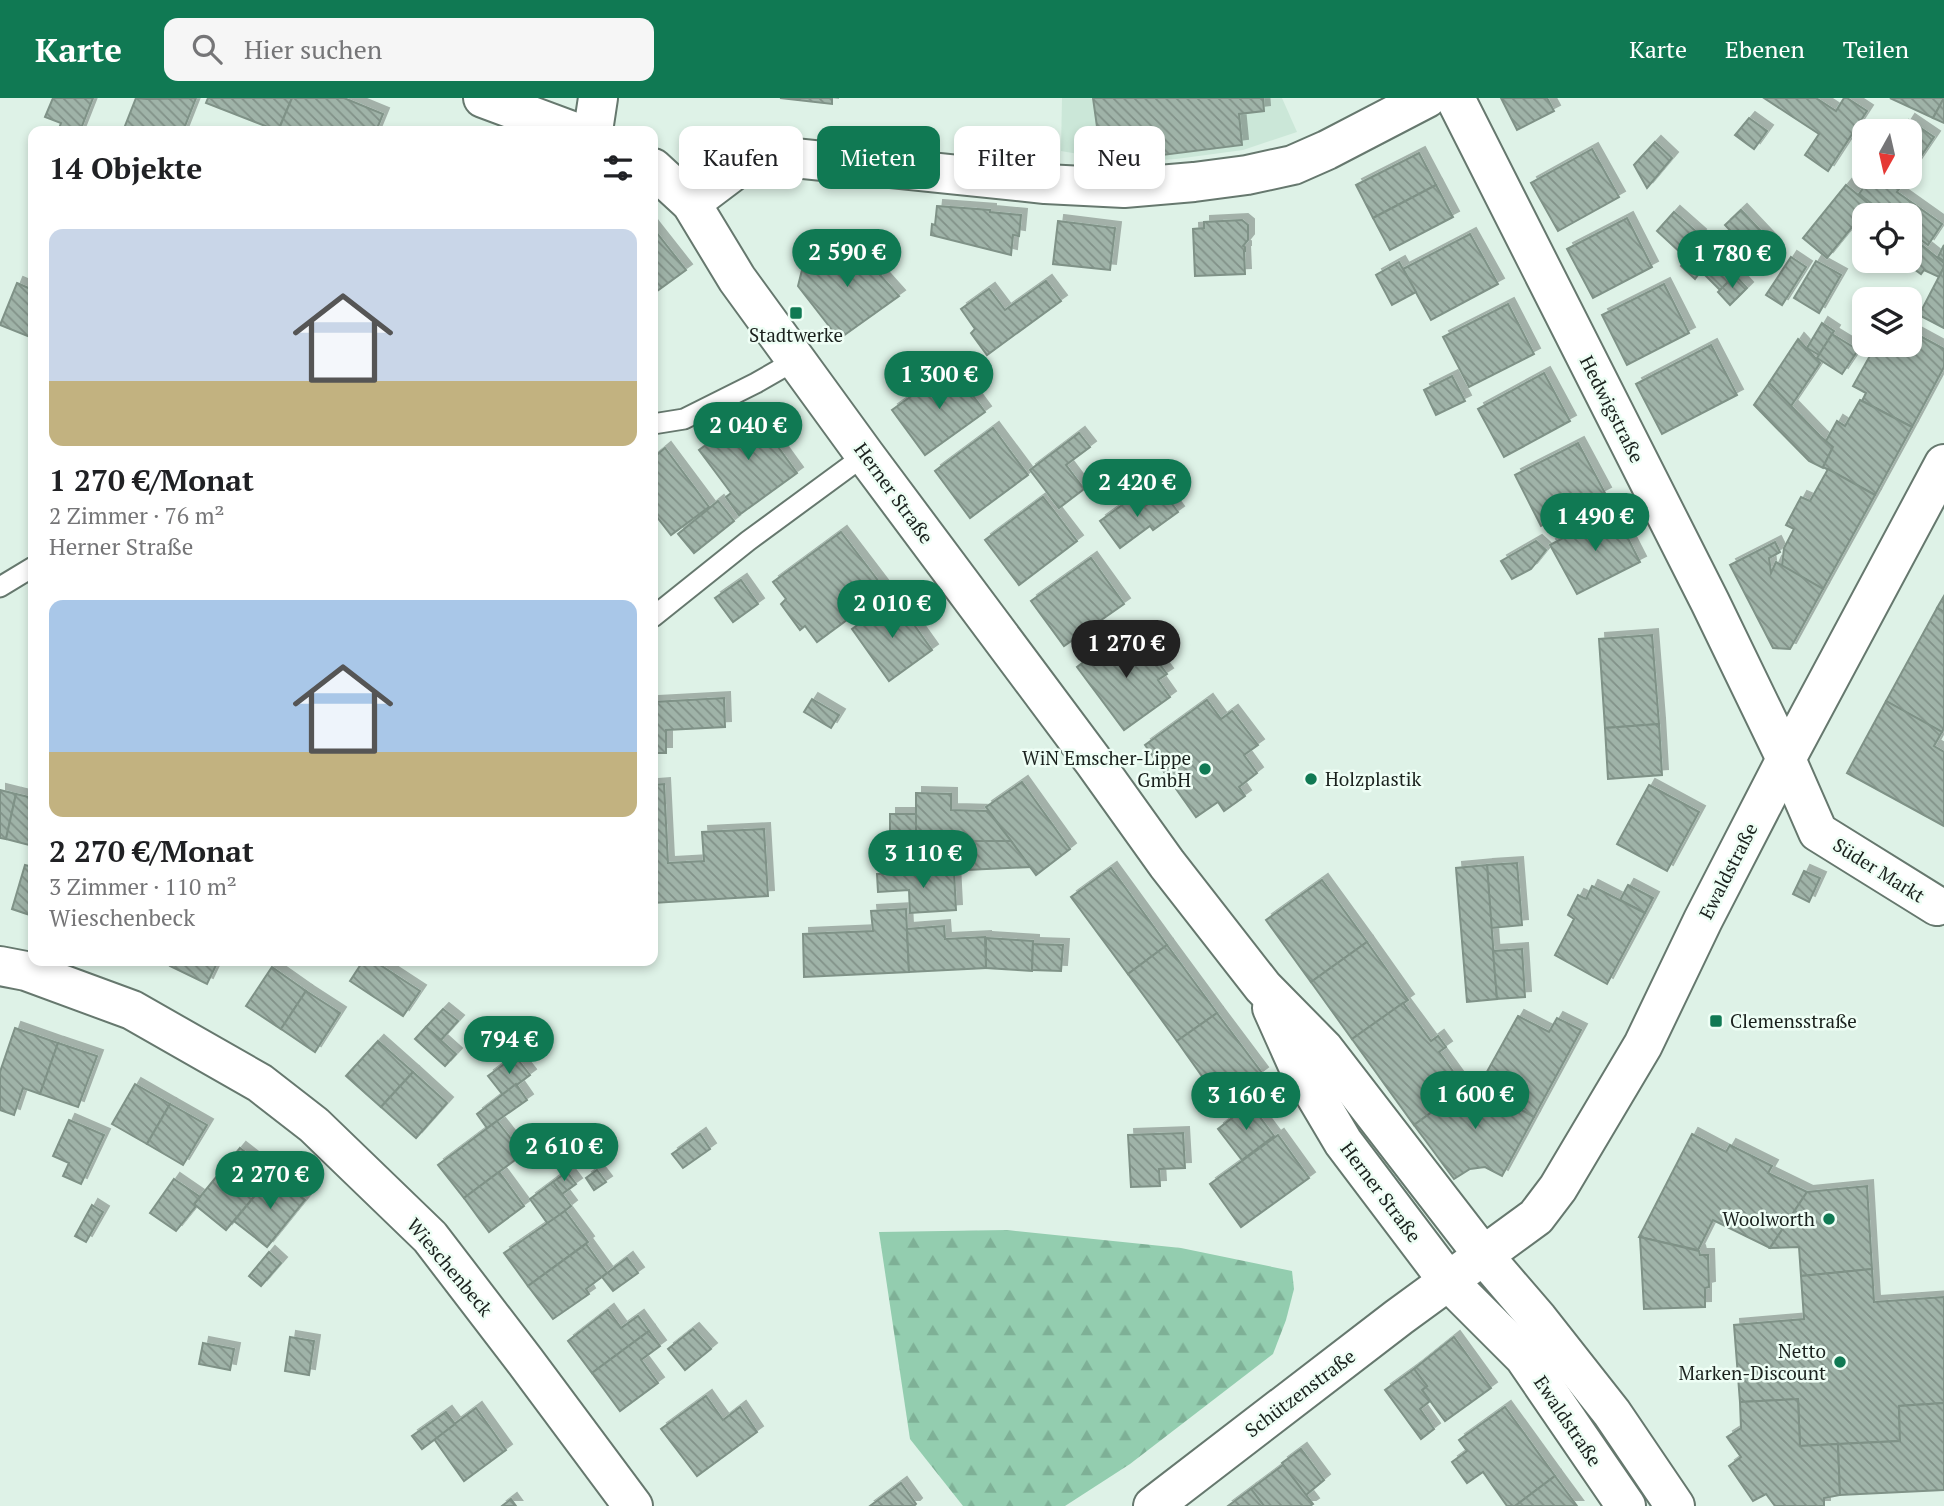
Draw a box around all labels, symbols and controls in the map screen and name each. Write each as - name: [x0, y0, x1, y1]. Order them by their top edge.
- search box: [164, 18, 654, 81]
- text: Karte: [35, 28, 122, 71]
- icon: search: [188, 30, 226, 68]
- text: Hier suchen: [244, 32, 382, 66]
- text: Karte: [1629, 33, 1687, 65]
- text: Ebenen: [1725, 33, 1805, 65]
- text: Teilen: [1843, 33, 1909, 65]
- north arrow: [1852, 119, 1922, 189]
- map controls: [1852, 119, 1922, 357]
- chip: Kaufen: [679, 126, 803, 189]
- chip: Mieten: [817, 126, 940, 189]
- chip: Filter: [954, 126, 1060, 189]
- chip: Neu: [1074, 126, 1165, 189]
- text: 14 Objekte: [49, 148, 202, 188]
- icon: filters: [599, 149, 637, 187]
- button: locate: [1852, 203, 1922, 273]
- pin: 2 590 €: [782, 230, 912, 289]
- pin: 1 780 €: [1667, 230, 1797, 290]
- text: 2 590 €: [808, 236, 886, 267]
- text: 1 780 €: [1693, 237, 1771, 268]
- icon: home: [280, 275, 406, 401]
- button: layers: [1852, 287, 1922, 357]
- marker: Stadtwerke: [788, 305, 804, 321]
- place label: Stadtwerke: [749, 322, 843, 347]
- street label: Hedwigstraße: [1575, 351, 1650, 467]
- pin: 1 300 €: [874, 352, 1004, 411]
- text: 1 300 €: [900, 358, 978, 389]
- pin: 2 040 €: [683, 402, 813, 462]
- text: 2 040 €: [709, 409, 787, 440]
- street label: Herner Straße: [849, 437, 940, 548]
- text: 1 270 €/Monat: [49, 460, 254, 500]
- pin: 2 420 €: [1072, 460, 1202, 519]
- text: 2 420 €: [1098, 466, 1176, 497]
- pin: 1 490 €: [1530, 494, 1660, 553]
- text: 2 Zimmer · 76 m²: [49, 500, 224, 531]
- text: 1 490 €: [1556, 500, 1634, 531]
- text: Herner Straße: [49, 531, 193, 562]
- pin: 2 010 €: [827, 580, 957, 640]
- text: 2 010 €: [853, 587, 931, 618]
- pin: 1 270 €: [1061, 620, 1191, 680]
- text: 1 270 €: [1087, 627, 1165, 658]
- icon: home: [280, 646, 406, 772]
- place label: WiN Emscher-Lippe GmbH: [1022, 745, 1191, 792]
- marker: WiN Emscher-Lippe GmbH: [1197, 761, 1213, 777]
- place label: Holzplastik: [1325, 766, 1421, 791]
- marker: Holzplastik: [1303, 771, 1319, 787]
- street label: Ewaldstraße: [1693, 818, 1762, 923]
- pin: 3 110 €: [858, 830, 988, 890]
- text: 2 270 €/Monat: [49, 831, 254, 871]
- street label: Süder Markt: [1829, 832, 1930, 908]
- text: 3 110 €: [884, 837, 962, 868]
- text: 3 Zimmer · 110 m²: [49, 871, 237, 902]
- text: Wieschenbeck: [49, 902, 195, 933]
- place label: Clemensstraße: [1730, 1008, 1857, 1033]
- marker: Clemensstraße: [1708, 1013, 1724, 1029]
- pin: 794 €: [460, 1016, 558, 1076]
- text: 794 €: [480, 1023, 538, 1054]
- pin: 3 160 €: [1181, 1072, 1311, 1132]
- pin: 1 600 €: [1410, 1072, 1540, 1131]
- text: 1 600 €: [1436, 1078, 1514, 1109]
- text: 3 160 €: [1207, 1079, 1285, 1110]
- pin: 2 610 €: [499, 1124, 629, 1183]
- text: 2 610 €: [525, 1130, 603, 1161]
- street label: Herner Straße: [1336, 1137, 1427, 1247]
- pin: 2 270 €: [205, 1152, 335, 1211]
- text: 2 270 €: [231, 1158, 309, 1189]
- place label: Woolworth: [1722, 1206, 1815, 1231]
- marker: Woolworth: [1821, 1211, 1837, 1227]
- street label: Wieschenbeck: [402, 1212, 499, 1321]
- place label: Netto Marken-Discount: [1678, 1338, 1826, 1385]
- street label: Schützenstraße: [1240, 1343, 1360, 1442]
- marker: Netto Marken-Discount: [1832, 1354, 1848, 1370]
- street label: Ewaldstraße: [1529, 1370, 1608, 1471]

